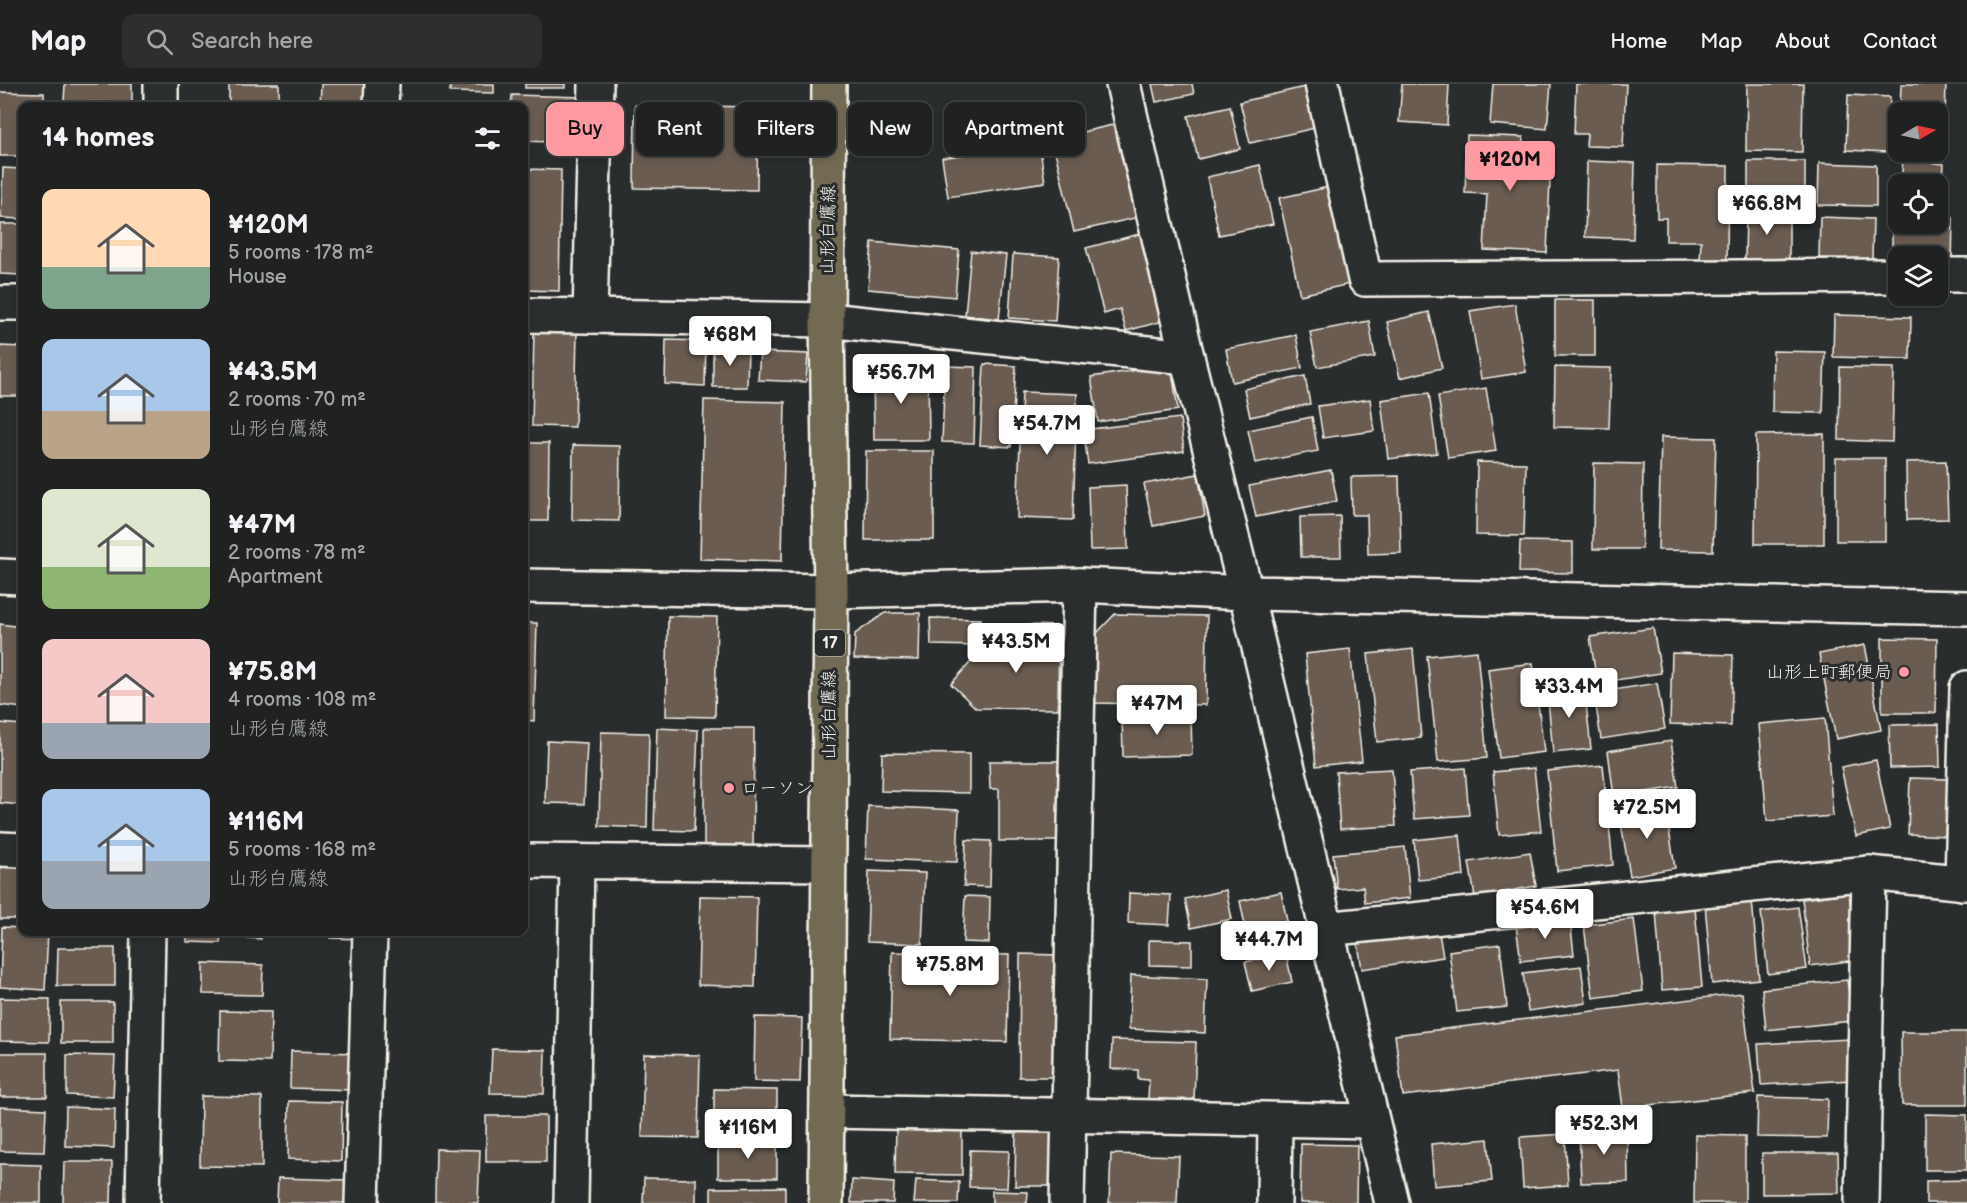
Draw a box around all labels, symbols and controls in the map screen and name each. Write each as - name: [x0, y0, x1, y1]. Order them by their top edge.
- search box: [122, 14, 542, 68]
- text: Map: [30, 25, 86, 58]
- icon: search: [143, 25, 176, 58]
- text: Search here: [191, 28, 313, 55]
- text: Home: [1610, 29, 1667, 54]
- text: Map: [1700, 29, 1742, 54]
- text: About: [1775, 29, 1830, 54]
- text: Contact: [1863, 29, 1937, 54]
- chip: Buy: [546, 102, 624, 156]
- chip: Rent: [636, 102, 723, 156]
- chip: Filters: [735, 102, 836, 156]
- chip: New: [848, 102, 932, 156]
- chip: Apartment: [944, 102, 1085, 156]
- north arrow: [1888, 102, 1948, 162]
- map controls: [1888, 102, 1948, 306]
- icon: filters: [471, 122, 504, 155]
- text: 14 homes: [42, 123, 154, 154]
- pin: ¥120M: [1468, 141, 1552, 192]
- text: ¥120M: [1479, 148, 1541, 172]
- button: locate: [1888, 174, 1948, 234]
- street label: 山形白鷹線: [817, 185, 839, 275]
- pin: ¥66.8M: [1718, 185, 1816, 236]
- text: ¥66.8M: [1732, 192, 1802, 216]
- text: ¥120M: [228, 210, 309, 241]
- icon: home: [90, 213, 162, 285]
- text: 5 rooms · 178 m²: [228, 241, 374, 265]
- button: layers: [1888, 246, 1948, 306]
- text: House: [228, 265, 287, 289]
- pin: ¥68M: [694, 316, 766, 367]
- text: ¥68M: [703, 323, 757, 347]
- pin: ¥56.7M: [852, 354, 950, 405]
- text: ¥43.5M: [228, 357, 318, 388]
- text: ¥56.7M: [867, 361, 935, 385]
- icon: home: [90, 363, 162, 435]
- text: 2 rooms · 70 m²: [228, 388, 366, 412]
- pin: ¥54.7M: [998, 405, 1096, 456]
- text: ¥54.7M: [1013, 412, 1081, 436]
- text: 山形白鷹線: [228, 417, 328, 441]
- text: ¥47M: [228, 510, 296, 541]
- icon: home: [90, 513, 162, 585]
- text: 2 rooms · 78 m²: [228, 541, 366, 565]
- text: Apartment: [228, 565, 323, 589]
- pin: ¥43.5M: [967, 623, 1065, 674]
- road number: 17: [815, 630, 845, 656]
- text: ¥43.5M: [982, 630, 1050, 654]
- text: ¥75.8M: [228, 657, 317, 688]
- place label: 山形上町郵便局: [1766, 662, 1892, 683]
- icon: home: [90, 663, 162, 735]
- marker: 山形上町郵便局: [1897, 665, 1911, 679]
- pin: ¥33.4M: [1520, 668, 1618, 719]
- street label: 山形白鷹線: [819, 670, 840, 760]
- text: ¥33.4M: [1534, 675, 1604, 699]
- pin: ¥47M: [1121, 685, 1193, 736]
- text: 4 rooms · 108 m²: [228, 688, 376, 712]
- text: ¥47M: [1131, 692, 1183, 716]
- text: 山形白鷹線: [228, 717, 328, 741]
- place label: ローソン: [741, 778, 813, 799]
- marker: ローソン: [722, 781, 736, 795]
- pin: ¥72.5M: [1598, 789, 1696, 840]
- text: ¥72.5M: [1613, 796, 1681, 820]
- text: ¥116M: [228, 807, 304, 838]
- icon: home: [90, 813, 162, 885]
- text: 5 rooms · 168 m²: [228, 838, 376, 862]
- text: 山形白鷹線: [228, 867, 328, 891]
- pin: ¥54.6M: [1496, 889, 1594, 940]
- text: ¥54.6M: [1510, 896, 1580, 920]
- pin: ¥44.7M: [1220, 921, 1318, 972]
- text: ¥44.7M: [1235, 928, 1303, 952]
- pin: ¥75.8M: [901, 946, 999, 997]
- text: ¥75.8M: [916, 953, 984, 977]
- pin: ¥52.3M: [1555, 1105, 1653, 1156]
- pin: ¥116M: [706, 1109, 790, 1160]
- text: ¥52.3M: [1569, 1112, 1639, 1136]
- text: ¥116M: [719, 1116, 777, 1140]

